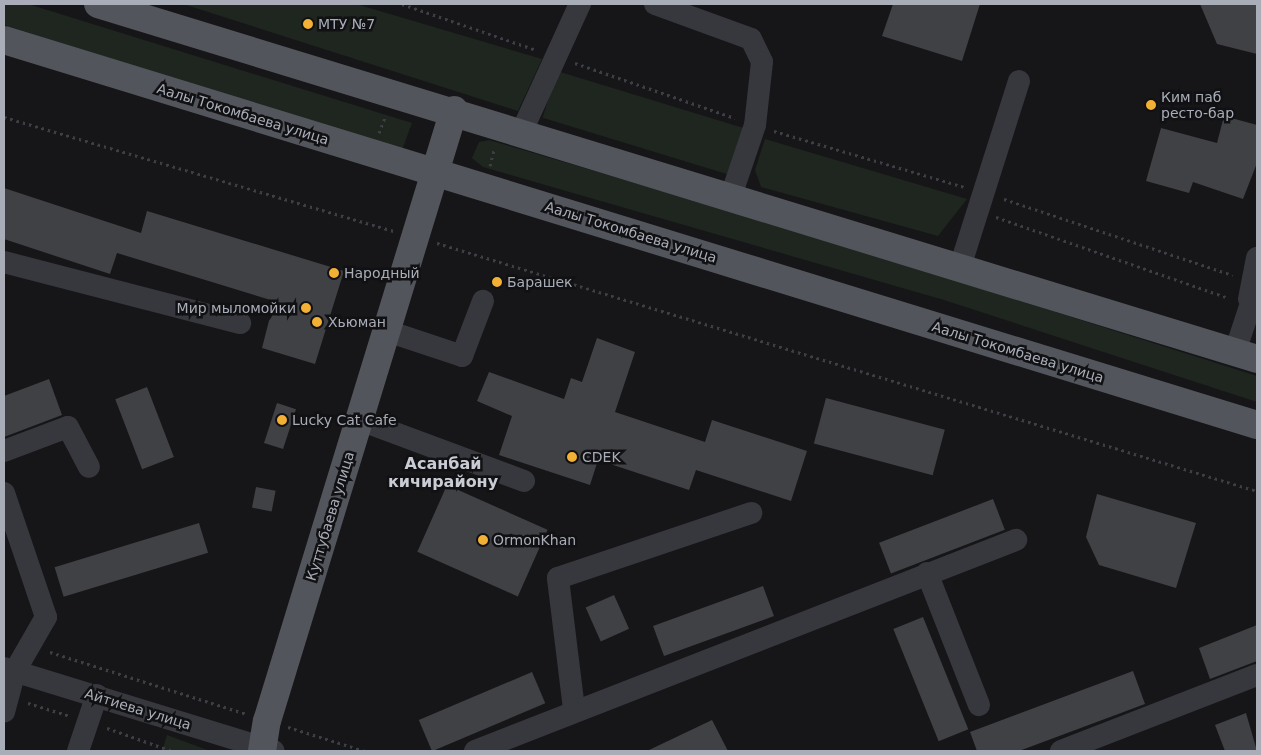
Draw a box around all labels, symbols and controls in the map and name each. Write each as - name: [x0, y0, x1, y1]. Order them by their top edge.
- place label: МТУ №7: [318, 16, 375, 32]
- marker: МТУ №7: [302, 18, 314, 30]
- street label: Аалы Токомбаева улица: [155, 80, 331, 148]
- place label: Ким паб ресто-бар: [1161, 89, 1234, 121]
- marker: Ким паб ресто-бар: [1145, 99, 1157, 111]
- street label: Аалы Токомбаева улица: [543, 198, 719, 266]
- place label: Народный: [344, 265, 420, 281]
- marker: Народный: [328, 267, 340, 279]
- place label: Барашек: [507, 274, 573, 290]
- marker: Барашек: [491, 276, 503, 288]
- place label: Мир мыломойки: [177, 300, 296, 316]
- marker: Мир мыломойки: [300, 302, 312, 314]
- place label: Хьюман: [328, 314, 386, 330]
- marker: Хьюман: [310, 315, 324, 329]
- street label: Аалы Токомбаева улица: [930, 318, 1106, 386]
- place label: Lucky Cat Cafe: [292, 412, 397, 428]
- marker: Lucky Cat Cafe: [276, 414, 288, 426]
- street label: Куттубаева улица: [302, 449, 358, 583]
- place label: CDEK: [582, 449, 621, 465]
- marker: CDEK: [566, 451, 578, 463]
- district label: Асанбай кичирайону: [388, 454, 498, 492]
- place label: OrmonKhan: [493, 532, 576, 548]
- marker: OrmonKhan: [477, 534, 489, 546]
- street label: Айтиева улица: [83, 685, 193, 733]

